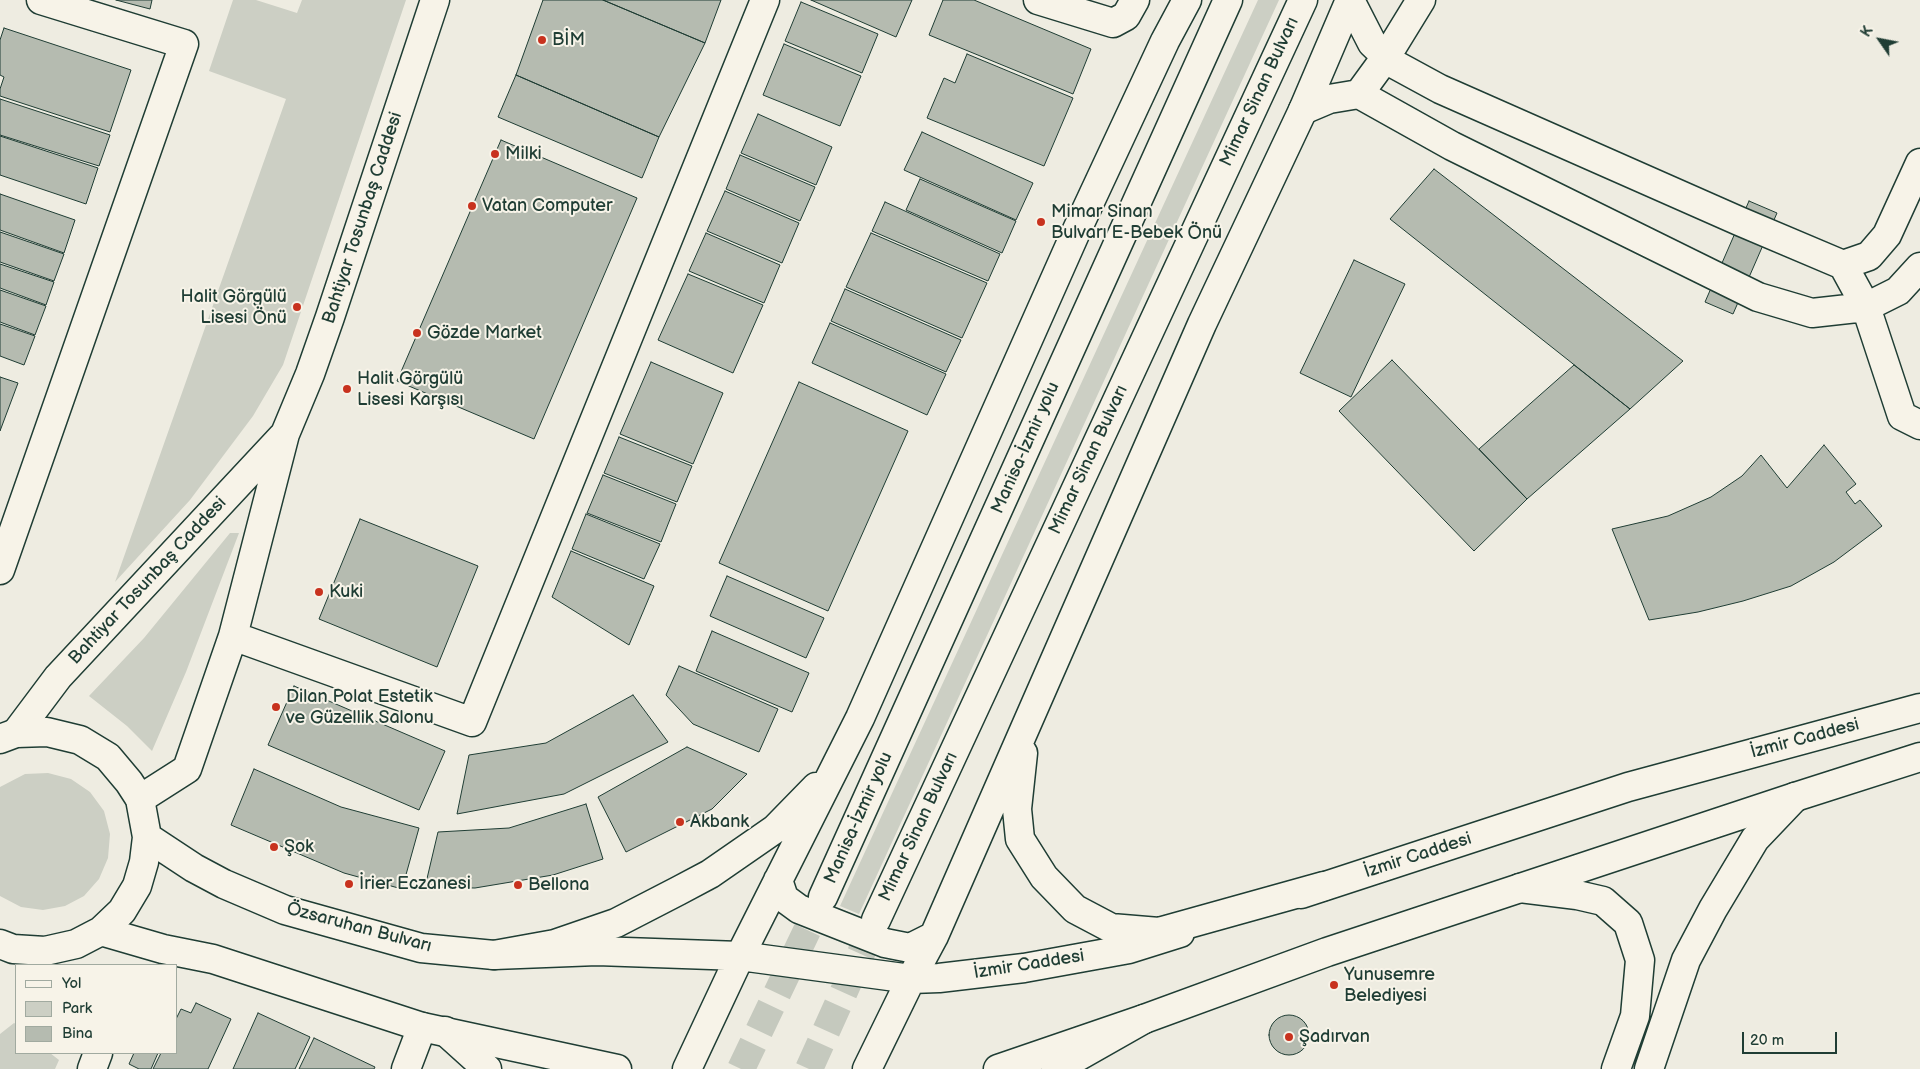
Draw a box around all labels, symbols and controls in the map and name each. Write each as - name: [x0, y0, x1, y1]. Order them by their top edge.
- street label: Mimar Sinan Bulvarı: [1216, 14, 1304, 170]
- north arrow: [1855, 15, 1905, 65]
- text: K: [1857, 23, 1877, 40]
- place label: BİM: [552, 29, 585, 51]
- marker: BİM: [536, 34, 548, 46]
- street label: Bahtiyar Tosunbaş Caddesi: [319, 109, 407, 327]
- place label: Milki: [505, 143, 542, 165]
- marker: Milki: [489, 148, 501, 160]
- place label: Vatan Computer: [482, 195, 612, 217]
- marker: Vatan Computer: [466, 200, 478, 212]
- place label: Mimar Sinan Bulvarı E-Bebek Önü: [1051, 201, 1222, 243]
- marker: Mimar Sinan Bulvarı E-Bebek Önü: [1035, 216, 1047, 228]
- place label: Halit Görgülü Lisesi Önü: [181, 286, 287, 328]
- marker: Halit Görgülü Lisesi Önü: [291, 301, 303, 313]
- place label: Gözde Market: [427, 322, 542, 344]
- marker: Gözde Market: [411, 327, 423, 339]
- place label: Halit Görgülü Lisesi Karşısı: [357, 368, 464, 410]
- street label: Manisa-İzmir yolu: [987, 379, 1065, 517]
- street label: Mimar Sinan Bulvarı: [1045, 382, 1133, 538]
- marker: Halit Görgülü Lisesi Karşısı: [341, 383, 353, 395]
- street label: Bahtiyar Tosunbaş Caddesi: [65, 493, 231, 669]
- place label: Kuki: [329, 581, 363, 603]
- marker: Kuki: [313, 586, 325, 598]
- place label: Dilan Polat Estetik ve Güzellik Salonu: [286, 686, 434, 729]
- marker: Dilan Polat Estetik ve Güzellik Salonu: [270, 701, 282, 713]
- street label: İzmir Caddesi: [1748, 714, 1862, 764]
- street label: Manisa-İzmir yolu: [820, 749, 898, 887]
- street label: Mimar Sinan Bulvarı: [875, 749, 963, 905]
- place label: Akbank: [690, 811, 749, 833]
- marker: Akbank: [674, 816, 686, 828]
- street label: İzmir Caddesi: [1362, 828, 1474, 884]
- place label: Şok: [284, 836, 314, 858]
- marker: Şok: [268, 841, 280, 853]
- place label: İrier Eczanesi: [359, 873, 471, 895]
- place label: Bellona: [528, 874, 589, 896]
- marker: İrier Eczanesi: [343, 878, 355, 890]
- marker: Bellona: [512, 879, 524, 891]
- street label: Özsaruhan Bulvarı: [284, 898, 434, 958]
- street label: İzmir Caddesi: [972, 946, 1086, 984]
- legend: [15, 964, 178, 1054]
- place label: Yunusemre Belediyesi: [1344, 964, 1435, 1006]
- text: Yol: [62, 974, 81, 993]
- marker: Yunusemre Belediyesi: [1328, 979, 1340, 991]
- text: Park: [62, 999, 92, 1018]
- scale bar: [1745, 1022, 1840, 1054]
- text: Bina: [62, 1024, 93, 1043]
- place label: Şadırvan: [1299, 1026, 1370, 1048]
- marker: Şadırvan: [1283, 1031, 1295, 1043]
- text: 20 m: [1750, 1031, 1784, 1050]

